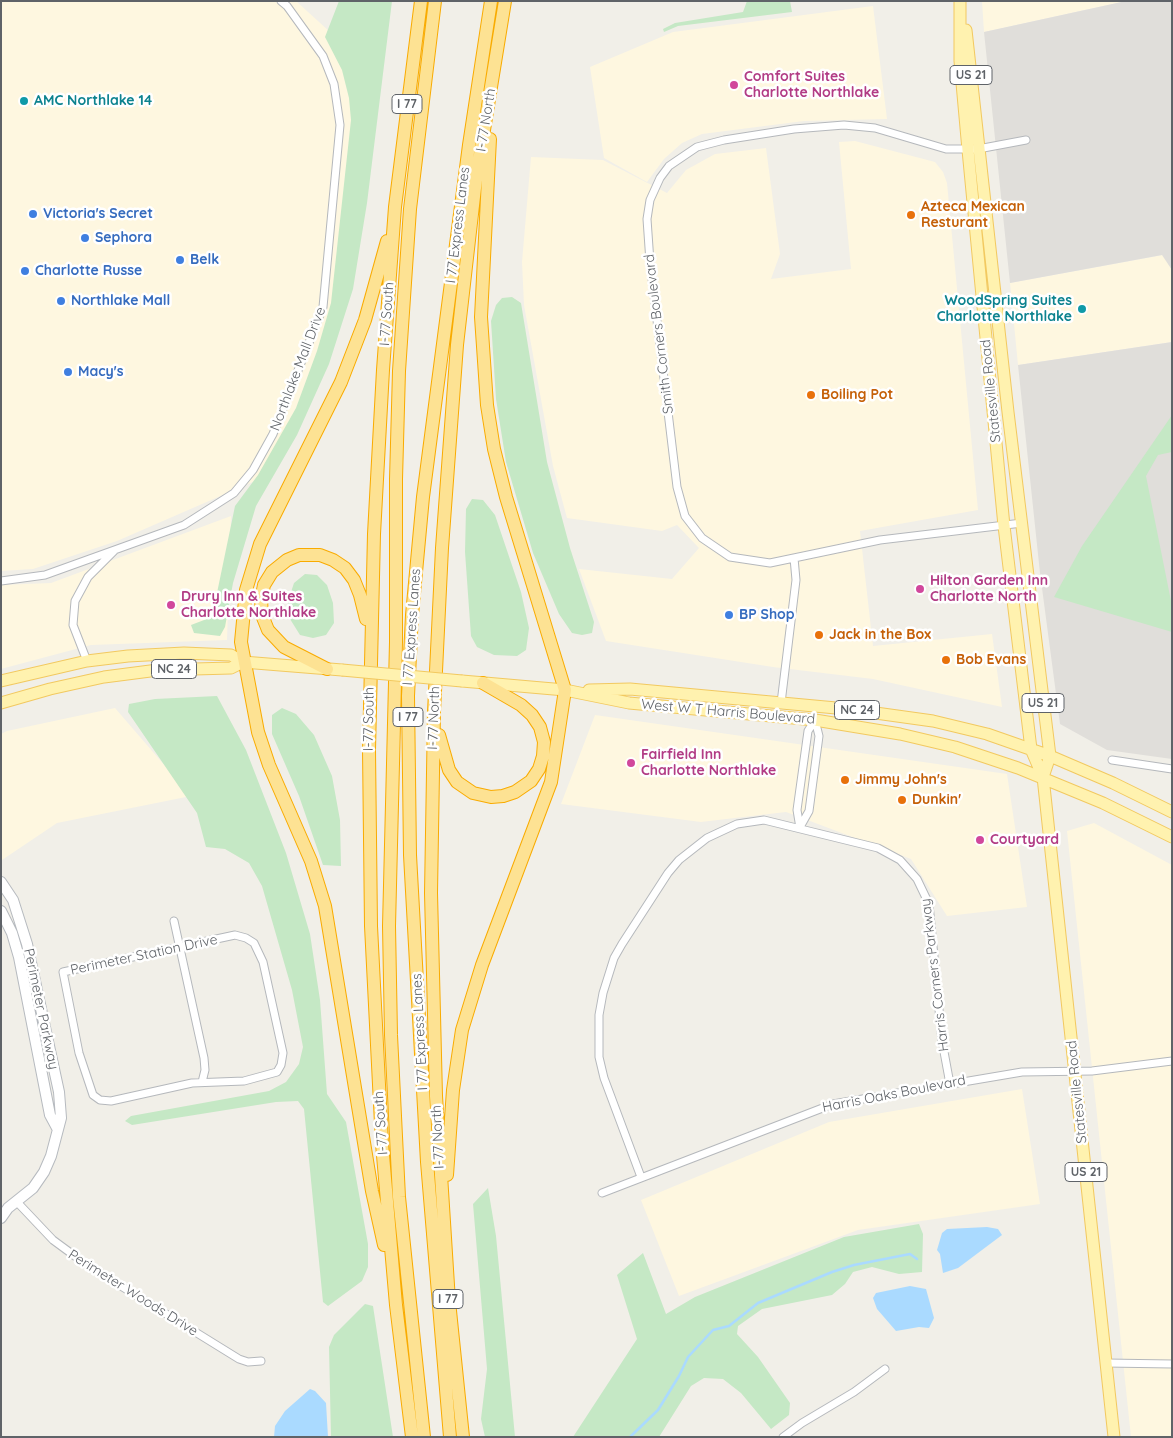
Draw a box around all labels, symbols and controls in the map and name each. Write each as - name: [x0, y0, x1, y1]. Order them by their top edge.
- road number: US 21: [950, 66, 992, 84]
- place label: Comfort Suites Charlotte Northlake: [744, 69, 879, 102]
- marker: Comfort Suites Charlotte Northlake: [728, 79, 740, 91]
- street label: I-77 North: [473, 87, 499, 153]
- place label: AMC Northlake 14: [34, 93, 152, 109]
- marker: AMC Northlake 14: [18, 95, 30, 107]
- road number: I 77: [392, 95, 422, 114]
- street label: I 77 Express Lanes: [443, 166, 473, 284]
- place label: Azteca Mexican Resturant: [921, 199, 1025, 232]
- place label: Victoria's Secret: [43, 206, 153, 222]
- marker: Victoria's Secret: [27, 208, 39, 220]
- marker: Azteca Mexican Resturant: [905, 209, 917, 221]
- place label: Sephora: [95, 230, 152, 246]
- marker: Sephora: [79, 232, 91, 244]
- place label: Belk: [190, 252, 219, 268]
- street label: Smith Corners Boulevard: [641, 253, 677, 415]
- marker: Belk: [174, 254, 186, 266]
- place label: Charlotte Russe: [35, 263, 142, 279]
- marker: Charlotte Russe: [19, 265, 31, 277]
- street label: I-77 South: [376, 281, 398, 347]
- place label: Northlake Mall: [71, 293, 170, 309]
- place label: WoodSpring Suites Charlotte Northlake: [937, 293, 1072, 326]
- marker: Northlake Mall: [55, 295, 67, 307]
- marker: WoodSpring Suites Charlotte Northlake: [1076, 303, 1088, 315]
- street label: Northlake Mall Drive: [267, 305, 329, 433]
- street label: Statesville Road: [977, 339, 1005, 443]
- place label: Macy's: [78, 364, 123, 380]
- marker: Macy's: [62, 366, 74, 378]
- place label: Boiling Pot: [821, 387, 893, 403]
- marker: Boiling Pot: [805, 389, 817, 401]
- street label: I 77 Express Lanes: [400, 568, 424, 686]
- place label: Hilton Garden Inn Charlotte North: [930, 573, 1048, 606]
- marker: Hilton Garden Inn Charlotte North: [914, 583, 926, 595]
- place label: Drury Inn & Suites Charlotte Northlake: [181, 589, 316, 622]
- marker: Drury Inn & Suites Charlotte Northlake: [165, 599, 177, 611]
- place label: BP Shop: [739, 607, 795, 623]
- marker: BP Shop: [723, 609, 735, 621]
- place label: Jack in the Box: [829, 627, 931, 643]
- marker: Jack in the Box: [813, 629, 825, 641]
- place label: Bob Evans: [956, 652, 1026, 668]
- marker: Bob Evans: [940, 654, 952, 666]
- road number: NC 24: [152, 660, 196, 679]
- street label: I-77 North: [424, 686, 444, 750]
- street label: I-77 South: [360, 687, 378, 751]
- road number: US 21: [1022, 694, 1064, 712]
- street label: West W T Harris Boulevard: [640, 696, 816, 728]
- road number: NC 24: [834, 700, 880, 720]
- road number: I 77: [393, 708, 423, 726]
- place label: Fairfield Inn Charlotte Northlake: [641, 747, 776, 780]
- marker: Fairfield Inn Charlotte Northlake: [625, 757, 637, 769]
- place label: Jimmy John's: [855, 772, 947, 788]
- marker: Jimmy John's: [839, 774, 851, 786]
- place label: Dunkin': [912, 792, 961, 808]
- marker: Dunkin': [896, 794, 908, 806]
- place label: Courtyard: [990, 832, 1059, 848]
- marker: Courtyard: [974, 834, 986, 846]
- street label: Harris Corners Parkway: [917, 897, 953, 1053]
- street label: Perimeter Station Drive: [69, 931, 219, 979]
- street label: Perimeter Parkway: [20, 947, 62, 1071]
- street label: I 77 Express Lanes: [409, 973, 431, 1091]
- street label: Statesville Road: [1063, 1040, 1091, 1144]
- street label: Harris Oaks Boulevard: [821, 1072, 967, 1116]
- street label: I-77 South: [370, 1090, 392, 1156]
- street label: I-77 North: [428, 1105, 448, 1169]
- road number: US 21: [1065, 1162, 1107, 1182]
- street label: Perimeter Woods Drive: [65, 1246, 201, 1340]
- road number: I 77: [433, 1290, 463, 1308]

